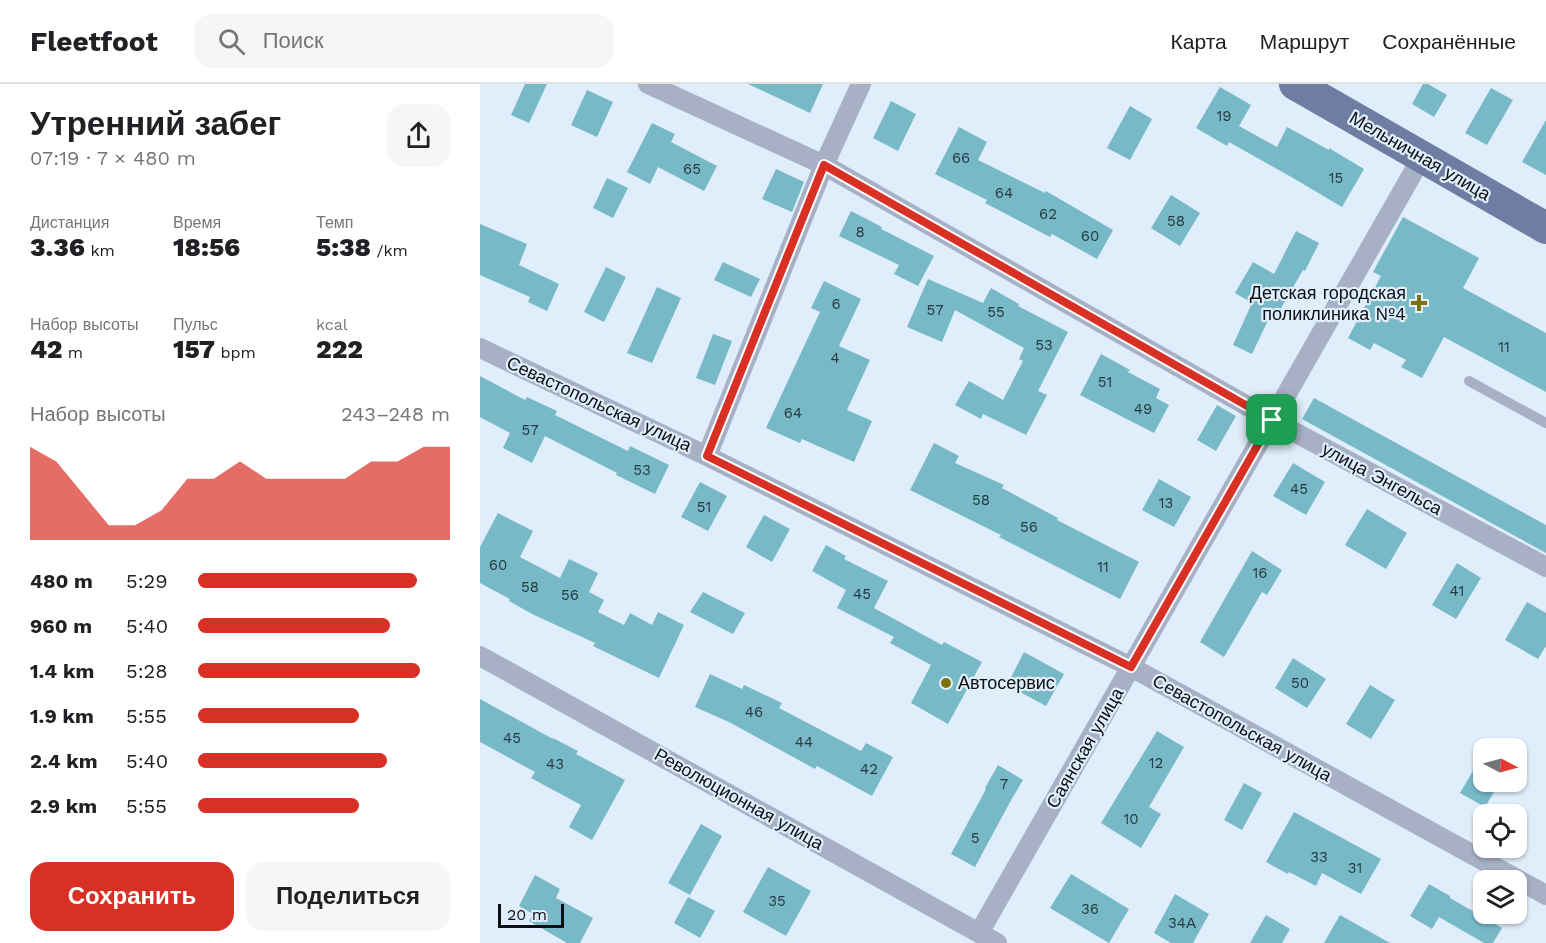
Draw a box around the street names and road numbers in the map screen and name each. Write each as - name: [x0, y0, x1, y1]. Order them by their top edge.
- street label: Мельничная улица: [1346, 107, 1495, 205]
- street label: Севастопольская улица: [504, 351, 696, 456]
- street label: улица Энгельса: [1319, 438, 1447, 520]
- street label: Севастопольская улица: [1149, 670, 1336, 786]
- street label: Саянская улица: [1042, 683, 1128, 812]
- street label: Революционная улица: [651, 743, 828, 854]

